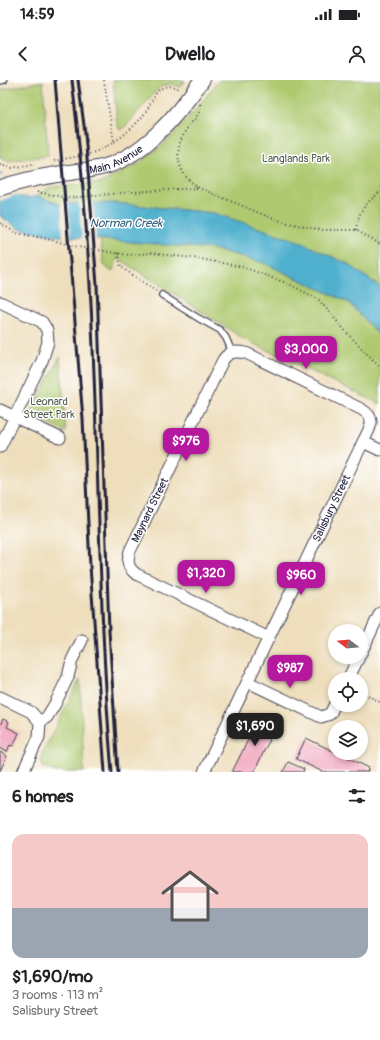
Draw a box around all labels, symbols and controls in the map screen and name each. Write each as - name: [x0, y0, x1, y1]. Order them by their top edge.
- text: 14:59: [20, 5, 54, 24]
- icon: back: [12, 43, 34, 65]
- text: Dwello: [165, 43, 215, 66]
- icon: person: [346, 43, 368, 65]
- street label: Main Avenue: [88, 142, 146, 176]
- park label: Langlands Park: [262, 152, 331, 165]
- water label: Norman Creek: [90, 216, 163, 231]
- pin: $3,000: [273, 336, 339, 370]
- text: $3,000: [284, 341, 328, 357]
- park label: Leonard Street Park: [23, 395, 75, 421]
- pin: $976: [162, 428, 210, 462]
- text: $976: [172, 433, 200, 449]
- street label: Salisbury Street: [309, 472, 353, 544]
- street label: Maynard Street: [129, 475, 172, 544]
- pin: $1,320: [173, 560, 239, 594]
- pin: $960: [277, 562, 325, 596]
- text: $1,320: [187, 565, 225, 581]
- text: $960: [286, 567, 316, 583]
- north arrow: [328, 624, 368, 664]
- map controls: [328, 624, 368, 760]
- pin: $987: [266, 655, 314, 689]
- text: $987: [276, 660, 304, 676]
- button: locate: [328, 672, 368, 712]
- pin: $1,690: [222, 713, 288, 747]
- text: $1,690: [236, 718, 274, 734]
- button: layers: [328, 720, 368, 760]
- icon: filters: [346, 785, 368, 807]
- text: 6 homes: [12, 786, 73, 807]
- icon: home: [154, 860, 226, 932]
- text: $1,690/mo: [12, 966, 93, 987]
- text: 3 rooms · 113 m²: [12, 987, 103, 1003]
- text: Salisbury Street: [12, 1003, 98, 1019]

